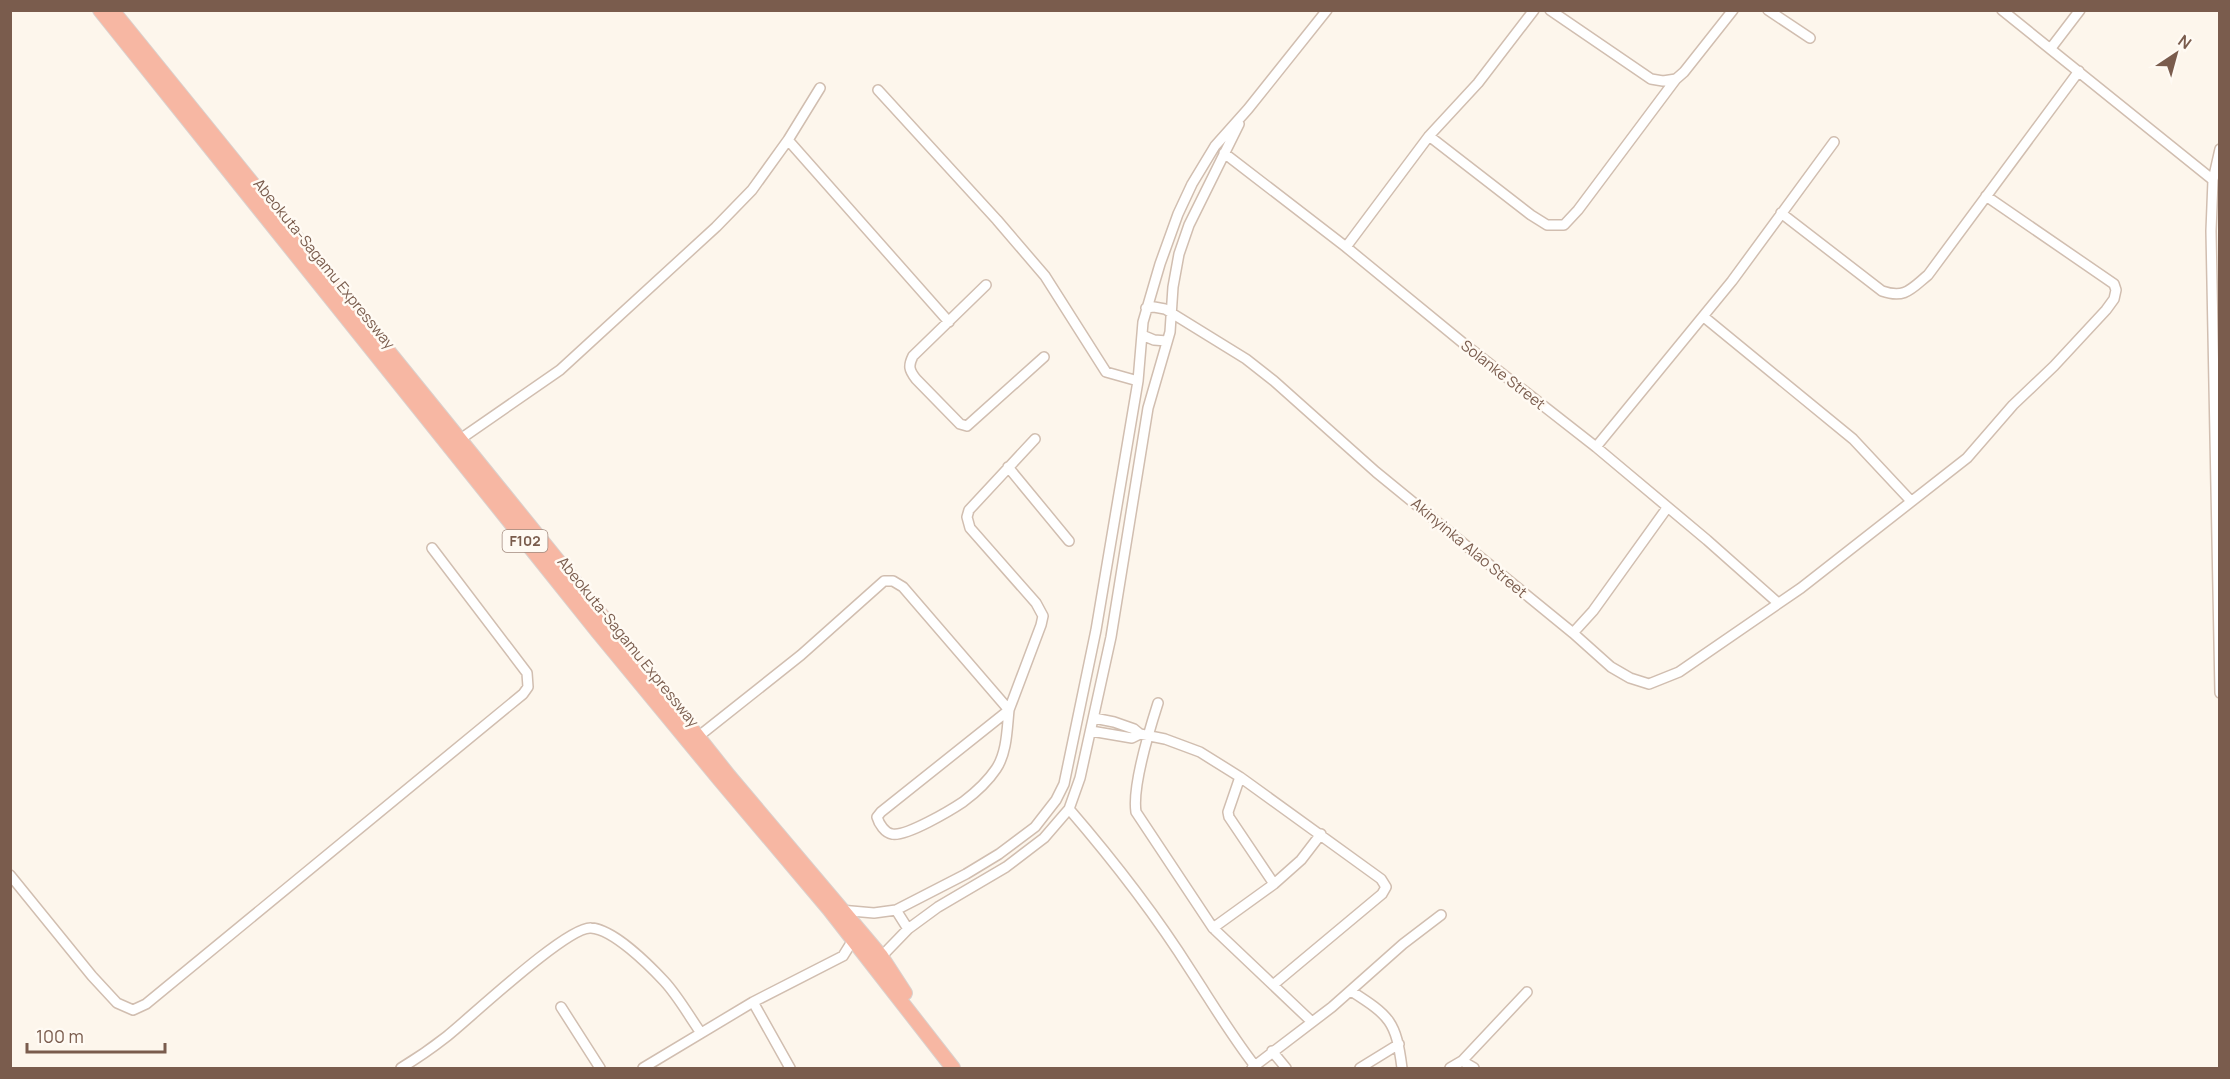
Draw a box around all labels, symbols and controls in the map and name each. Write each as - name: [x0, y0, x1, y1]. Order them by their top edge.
- north arrow: [2146, 24, 2206, 84]
- text: N: [2174, 30, 2196, 54]
- street label: Abeokuta-Sagamu Expressway: [249, 174, 400, 354]
- street label: Solanke Street: [1457, 335, 1550, 414]
- street label: Akinyinka Alao Street: [1407, 493, 1532, 602]
- road number: F102: [502, 530, 548, 552]
- street label: Abeokuta-Sagamu Expressway: [553, 552, 704, 732]
- scale bar: [27, 1016, 165, 1054]
- text: 100 m: [36, 1024, 84, 1048]

